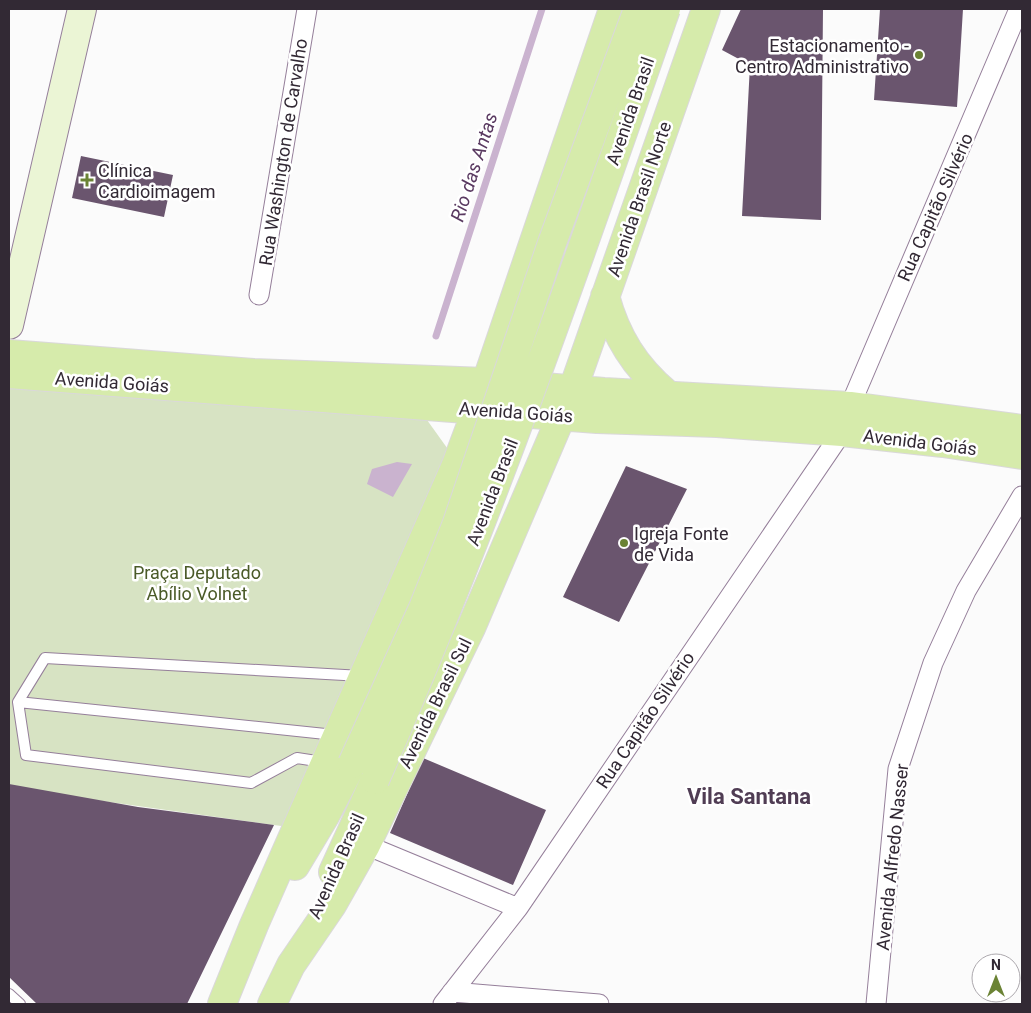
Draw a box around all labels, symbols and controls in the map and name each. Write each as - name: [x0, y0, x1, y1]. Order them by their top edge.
- place label: Estacionamento - Centro Administrativo: [735, 35, 909, 77]
- street label: Rua Washington de Carvalho: [255, 37, 311, 267]
- marker: Estacionamento - Centro Administrativo: [913, 49, 925, 61]
- street label: Avenida Brasil: [602, 54, 658, 168]
- water label: Rio das Antas: [446, 110, 502, 224]
- street label: Avenida Brasil Norte: [603, 119, 675, 279]
- street label: Rua Capitão Silvério: [893, 130, 977, 284]
- place label: Clínica Cardioimagem: [98, 160, 216, 202]
- marker: Clínica Cardioimagem: [80, 173, 94, 187]
- street label: Avenida Goiás: [54, 368, 170, 396]
- street label: Avenida Goiás: [458, 398, 574, 426]
- street label: Avenida Goiás: [862, 425, 978, 459]
- street label: Avenida Brasil: [462, 435, 522, 549]
- place label: Igreja Fonte de Vida: [634, 523, 728, 565]
- marker: Igreja Fonte de Vida: [618, 537, 630, 549]
- park label: Praça Deputado Abílio Volnet: [133, 562, 261, 604]
- street label: Avenida Brasil Sul: [394, 634, 476, 772]
- street label: Rua Capitão Silvério: [592, 648, 698, 792]
- street label: Avenida Alfredo Nasser: [872, 763, 912, 951]
- district label: Vila Santana: [687, 784, 811, 809]
- street label: Avenida Brasil: [303, 810, 369, 922]
- north arrow: [971, 953, 1021, 1003]
- text: N: [991, 957, 1001, 973]

